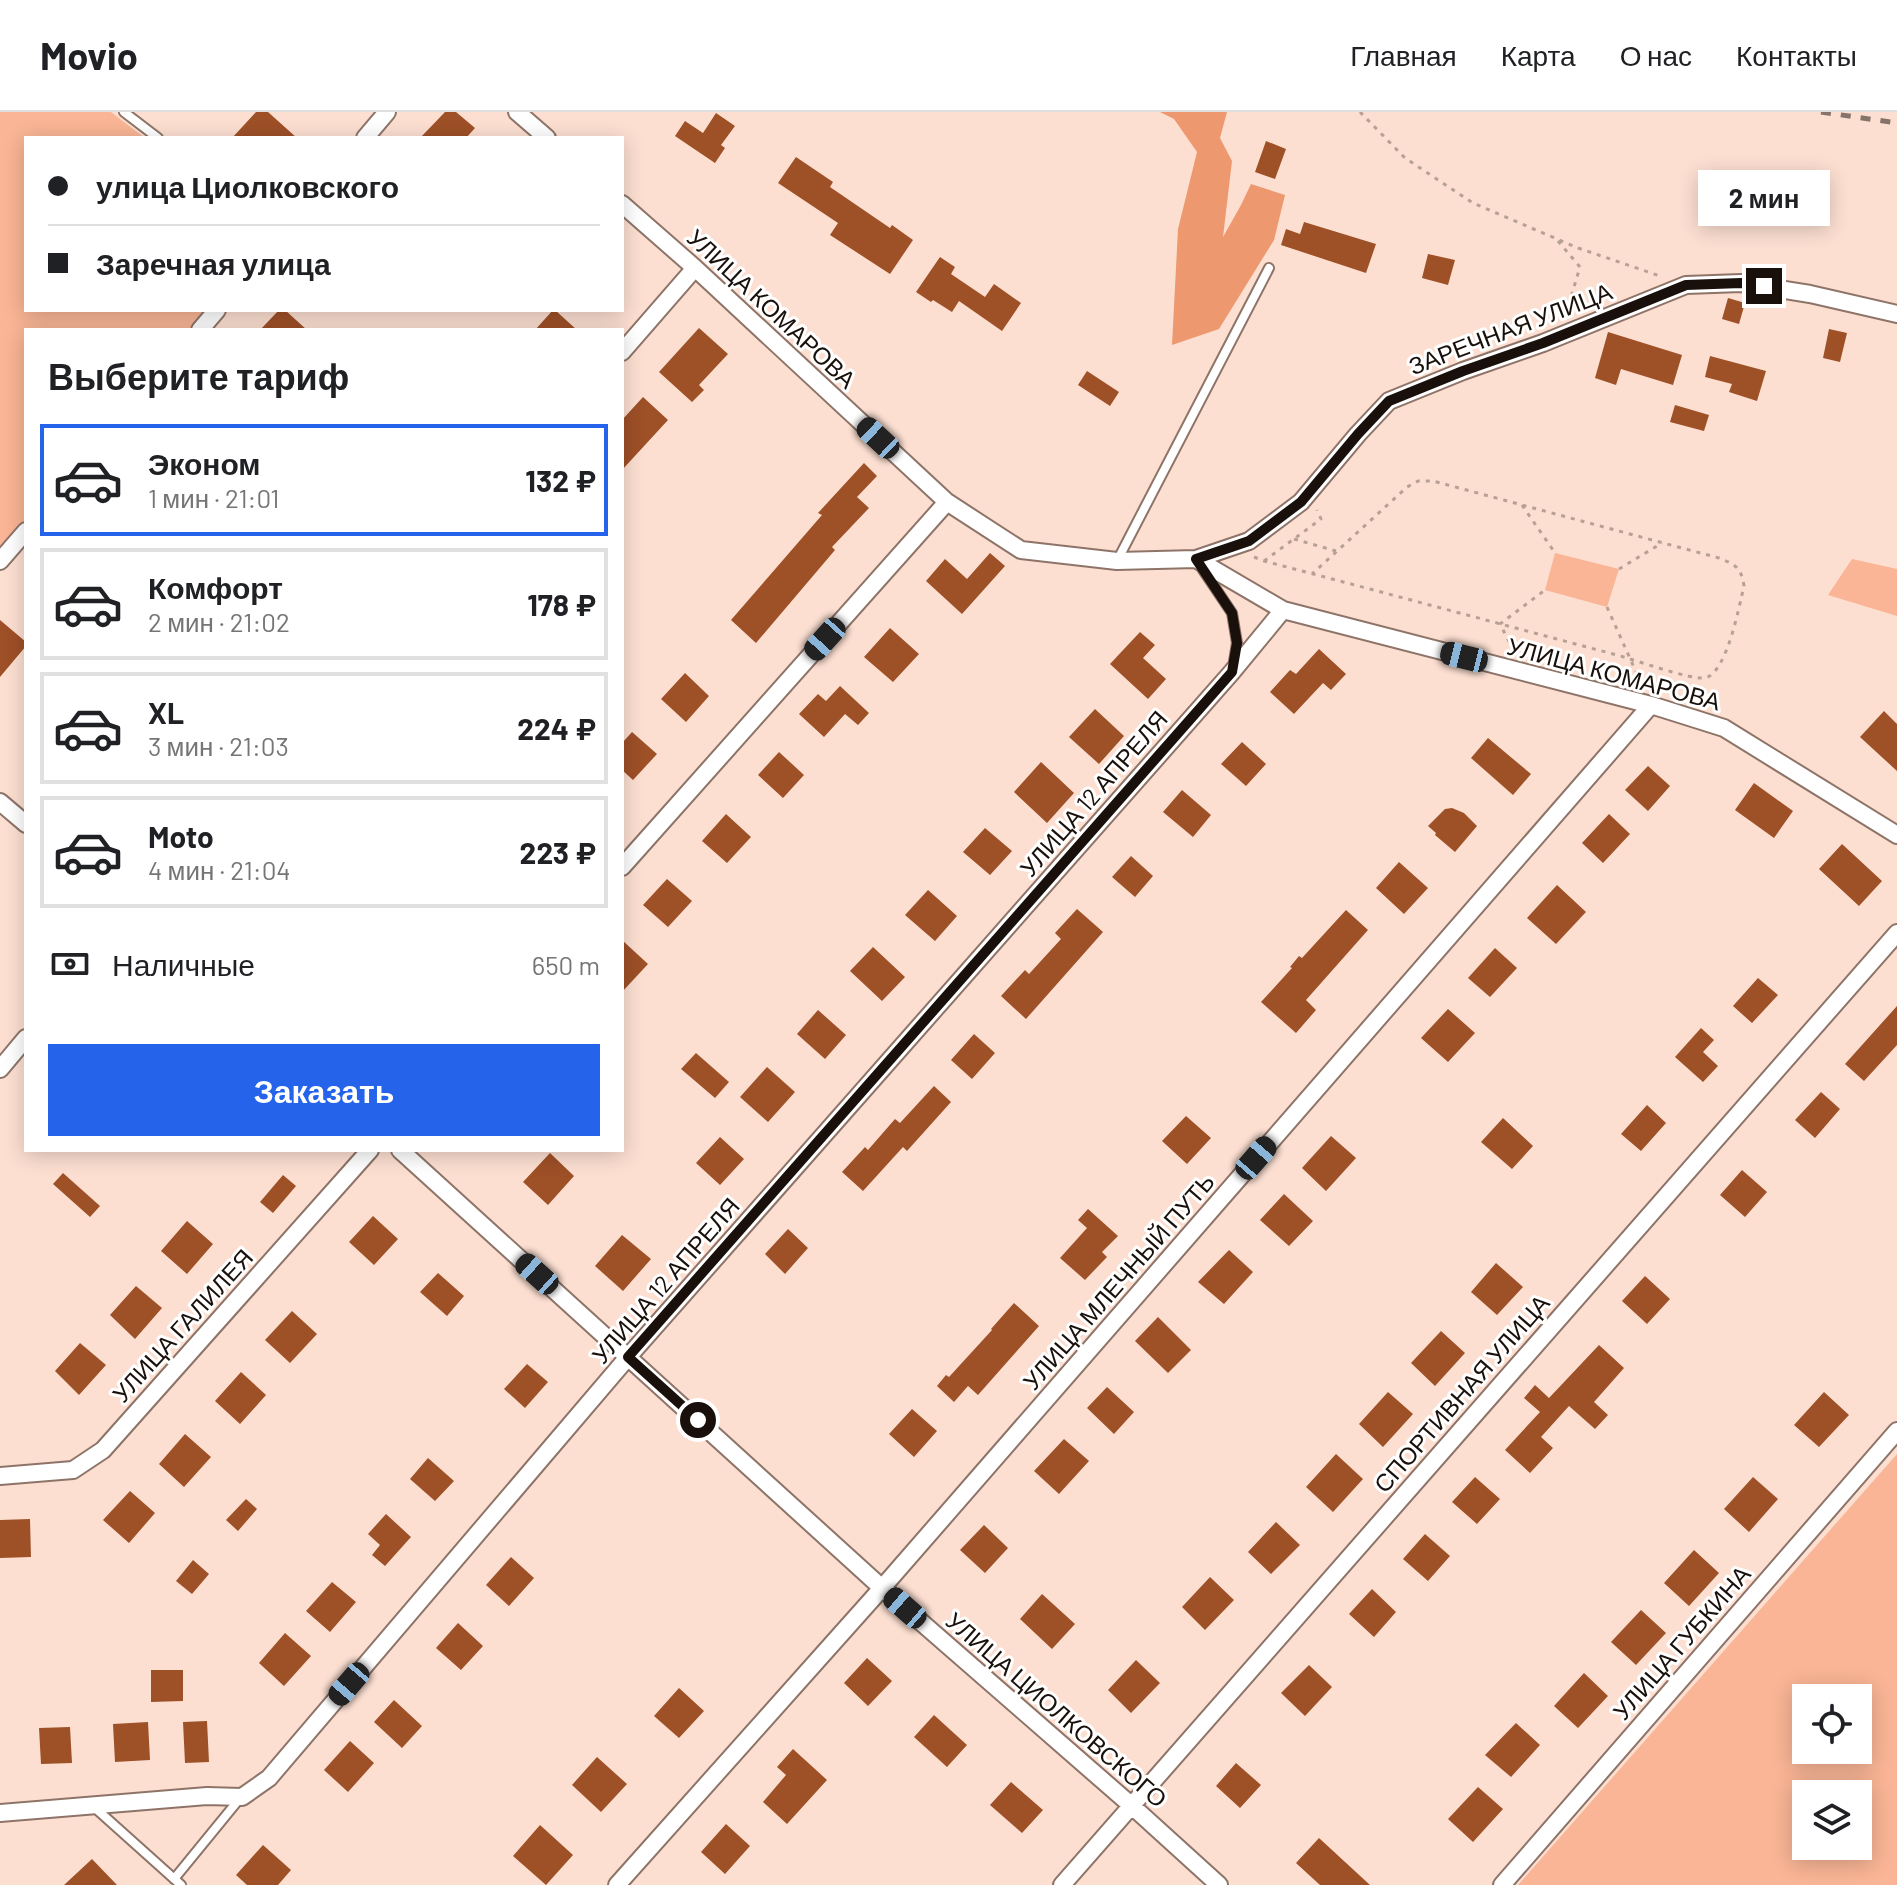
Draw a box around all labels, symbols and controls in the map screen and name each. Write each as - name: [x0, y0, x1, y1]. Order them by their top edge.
- text: Movio: [40, 32, 138, 78]
- text: Главная: [1350, 38, 1457, 72]
- text: Карта: [1501, 38, 1576, 72]
- text: О нас: [1620, 38, 1692, 72]
- text: Контакты: [1736, 38, 1857, 72]
- text: улица Циолковского: [96, 168, 399, 204]
- callout: 2 мин: [1698, 170, 1830, 226]
- text: 2 мин: [1729, 182, 1799, 213]
- street label: УЛИЦА КОМАРОВА: [682, 222, 862, 394]
- text: Заречная улица: [96, 245, 331, 281]
- route end: [1746, 268, 1782, 304]
- street label: ЗАРЕЧНАЯ УЛИЦА: [1404, 276, 1616, 380]
- text: Выберите тариф: [48, 354, 349, 397]
- car: [852, 413, 904, 463]
- icon: car: [52, 444, 124, 516]
- text: Эконом: [148, 445, 261, 481]
- text: 132 ₽: [525, 462, 596, 498]
- text: 1 мин · 21:01: [148, 482, 279, 513]
- icon: car: [52, 568, 124, 640]
- text: Комфорт: [148, 569, 283, 605]
- text: 178 ₽: [527, 586, 596, 622]
- text: 2 мин · 21:02: [148, 606, 290, 637]
- car: [800, 613, 850, 665]
- street label: УЛИЦА КОМАРОВА: [1504, 631, 1724, 715]
- car: [1438, 640, 1490, 674]
- icon: car: [52, 692, 124, 764]
- text: XL: [148, 694, 184, 730]
- street label: УЛИЦА 12 АПРЕЛЯ: [1013, 704, 1173, 882]
- text: 224 ₽: [517, 710, 596, 746]
- text: 3 мин · 21:03: [148, 730, 289, 761]
- icon: car: [52, 816, 124, 888]
- text: Moto: [148, 818, 214, 854]
- text: 223 ₽: [520, 834, 596, 870]
- text: 4 мин · 21:04: [148, 854, 291, 885]
- icon: cash: [48, 942, 92, 986]
- text: Наличные: [112, 946, 255, 982]
- text: 650 m: [532, 949, 600, 980]
- button: Заказать: [48, 1044, 600, 1136]
- car: [1231, 1132, 1281, 1184]
- street label: УЛИЦА МЛЕЧНЫЙ ПУТЬ: [1016, 1167, 1220, 1395]
- street label: УЛИЦА 12 АПРЕЛЯ: [585, 1191, 745, 1369]
- street label: УЛИЦА ГАЛИЛЕЯ: [106, 1242, 258, 1408]
- car: [511, 1249, 563, 1299]
- street label: СПОРТИВНАЯ УЛИЦА: [1367, 1288, 1555, 1498]
- route start: [680, 1402, 716, 1438]
- street label: УЛИЦА ГУБКИНА: [1606, 1559, 1756, 1725]
- car: [879, 1583, 931, 1633]
- street label: УЛИЦА ЦИОЛКОВСКОГО: [941, 1605, 1173, 1813]
- car: [324, 1658, 374, 1710]
- map controls: [1792, 1684, 1872, 1860]
- button: locate: [1792, 1684, 1872, 1764]
- button: layers: [1792, 1780, 1872, 1860]

